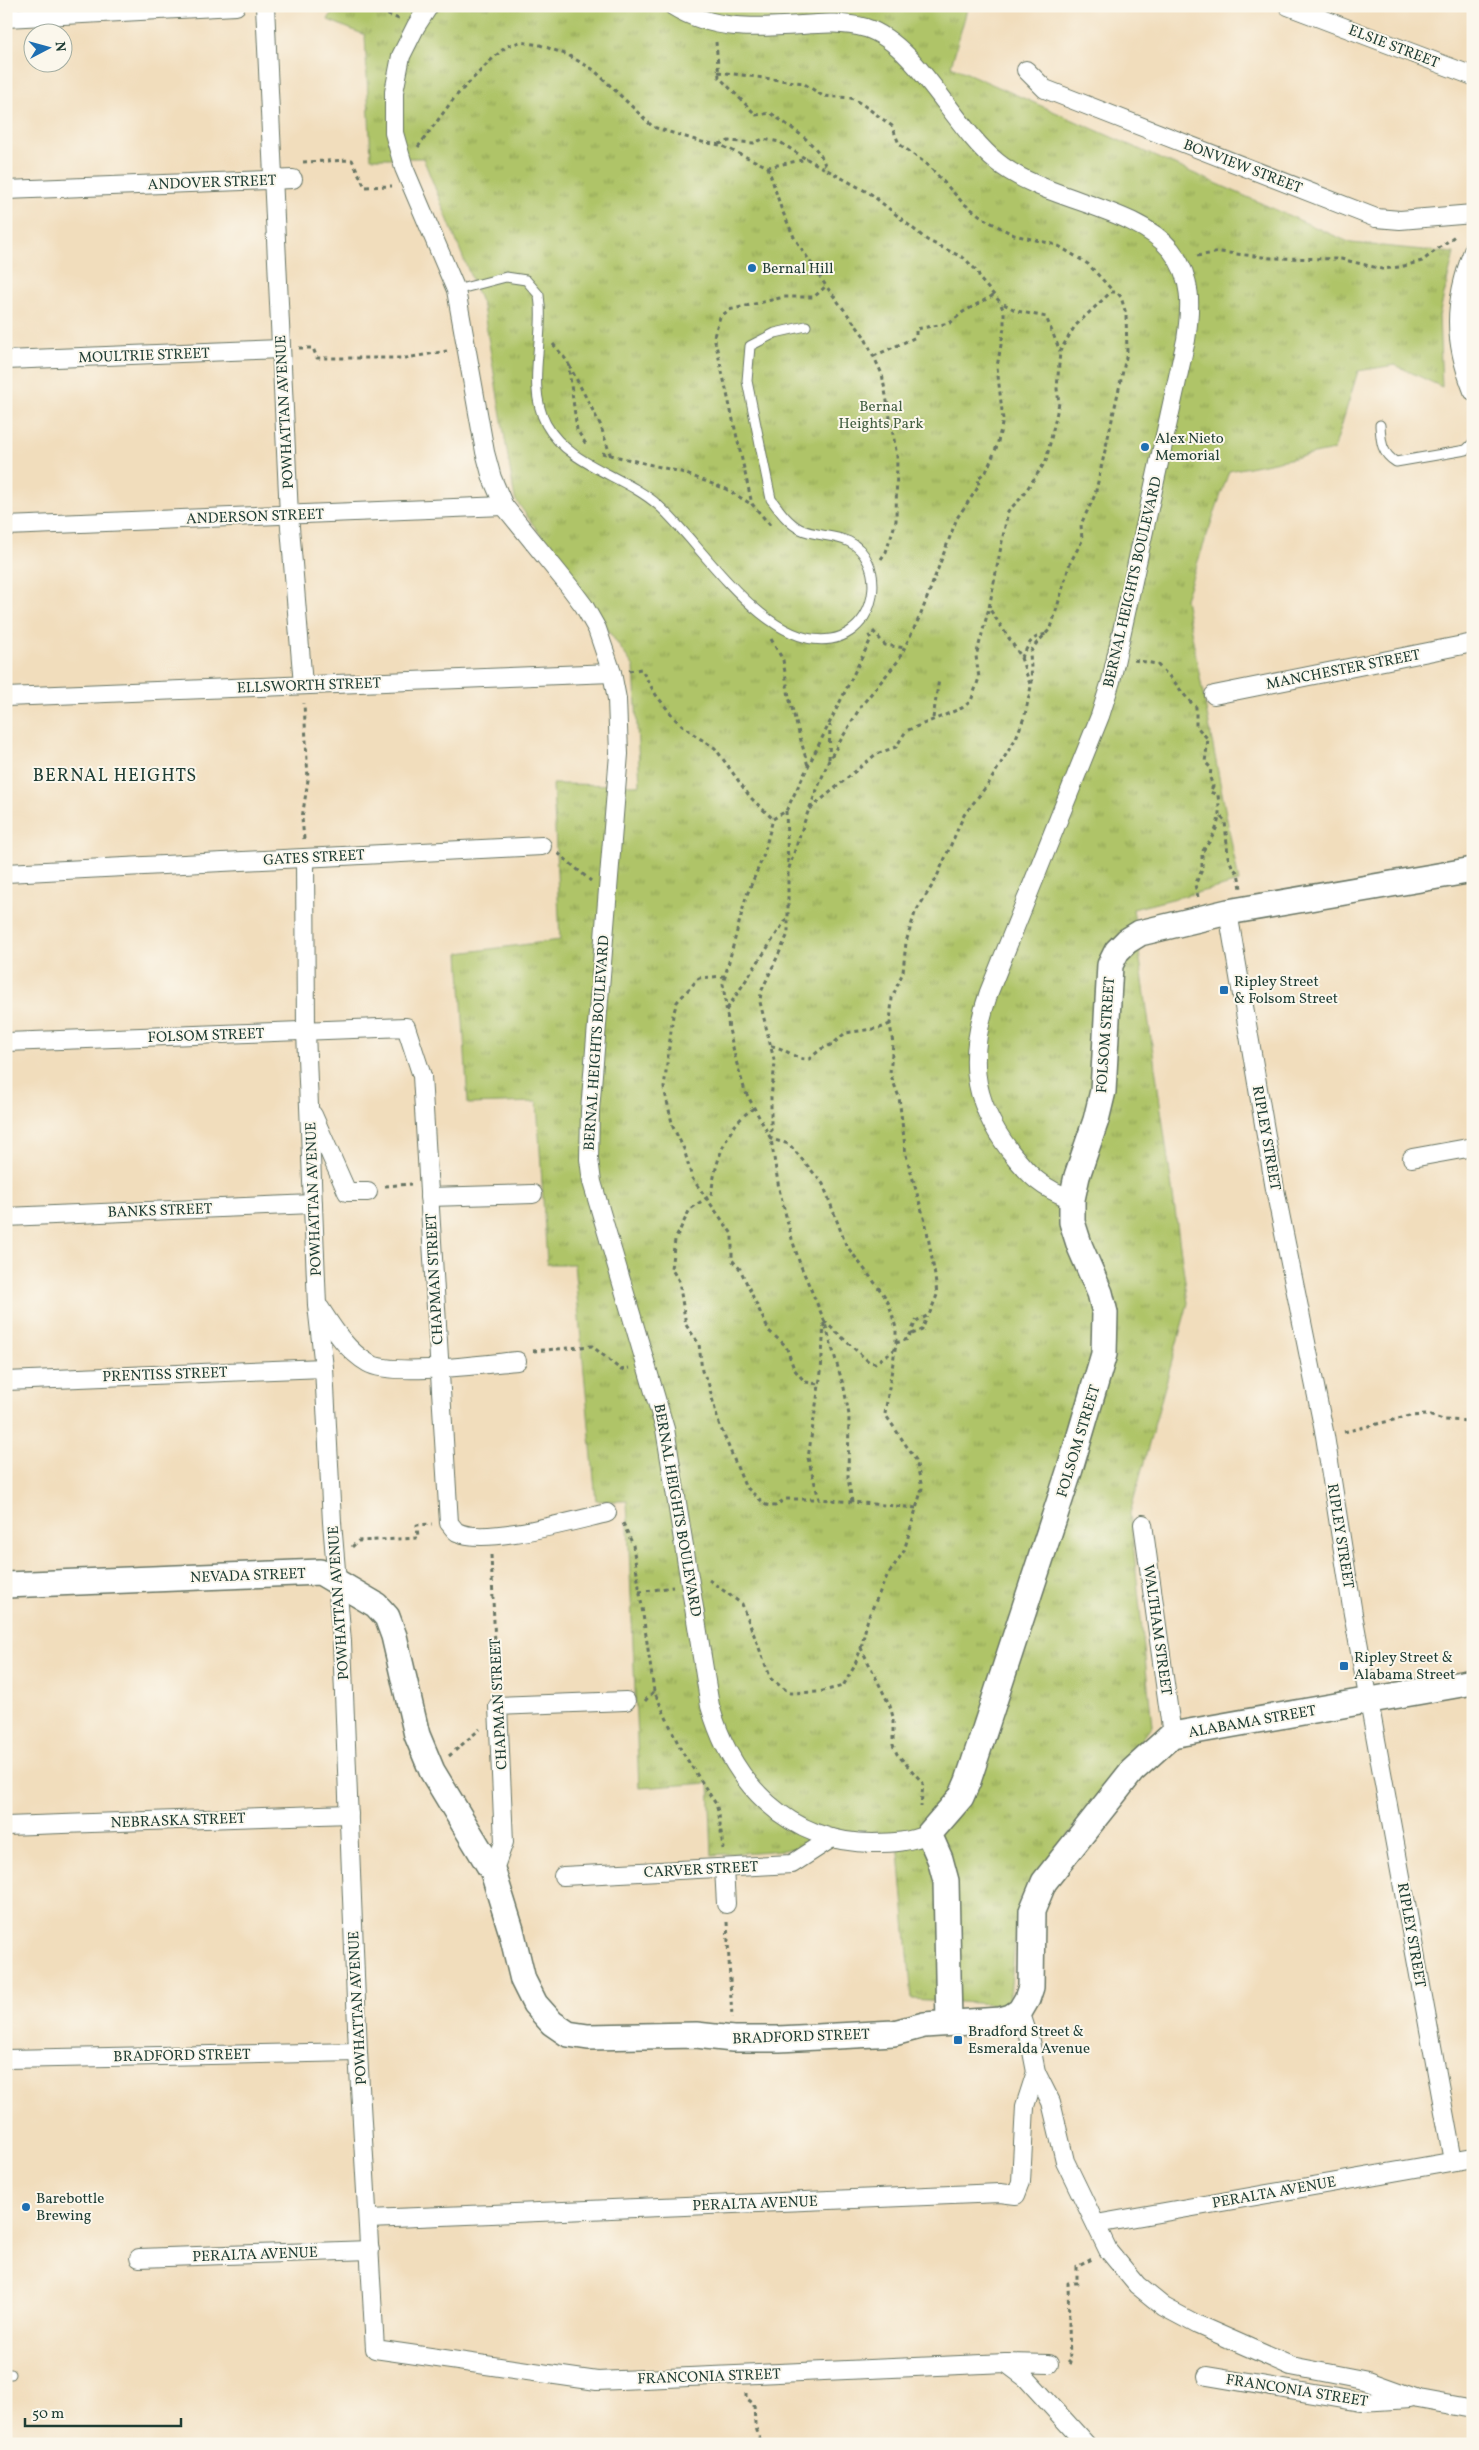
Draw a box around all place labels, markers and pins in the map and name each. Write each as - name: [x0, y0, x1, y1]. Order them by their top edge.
- place label: Bernal Hill: [762, 259, 833, 280]
- marker: Bernal Hill: [746, 262, 758, 274]
- place label: Alex Nieto Memorial: [1155, 429, 1224, 467]
- marker: Alex Nieto Memorial: [1139, 441, 1151, 453]
- place label: Ripley Street & Folsom Street: [1234, 972, 1338, 1010]
- marker: Ripley Street & Folsom Street: [1218, 984, 1230, 996]
- place label: Ripley Street & Alabama Street: [1354, 1648, 1455, 1686]
- marker: Ripley Street & Alabama Street: [1338, 1660, 1350, 1672]
- place label: Bradford Street & Esmeralda Avenue: [968, 2022, 1090, 2060]
- marker: Bradford Street & Esmeralda Avenue: [952, 2034, 964, 2046]
- place label: Barebottle Brewing: [36, 2189, 104, 2227]
- marker: Barebottle Brewing: [20, 2201, 32, 2213]

